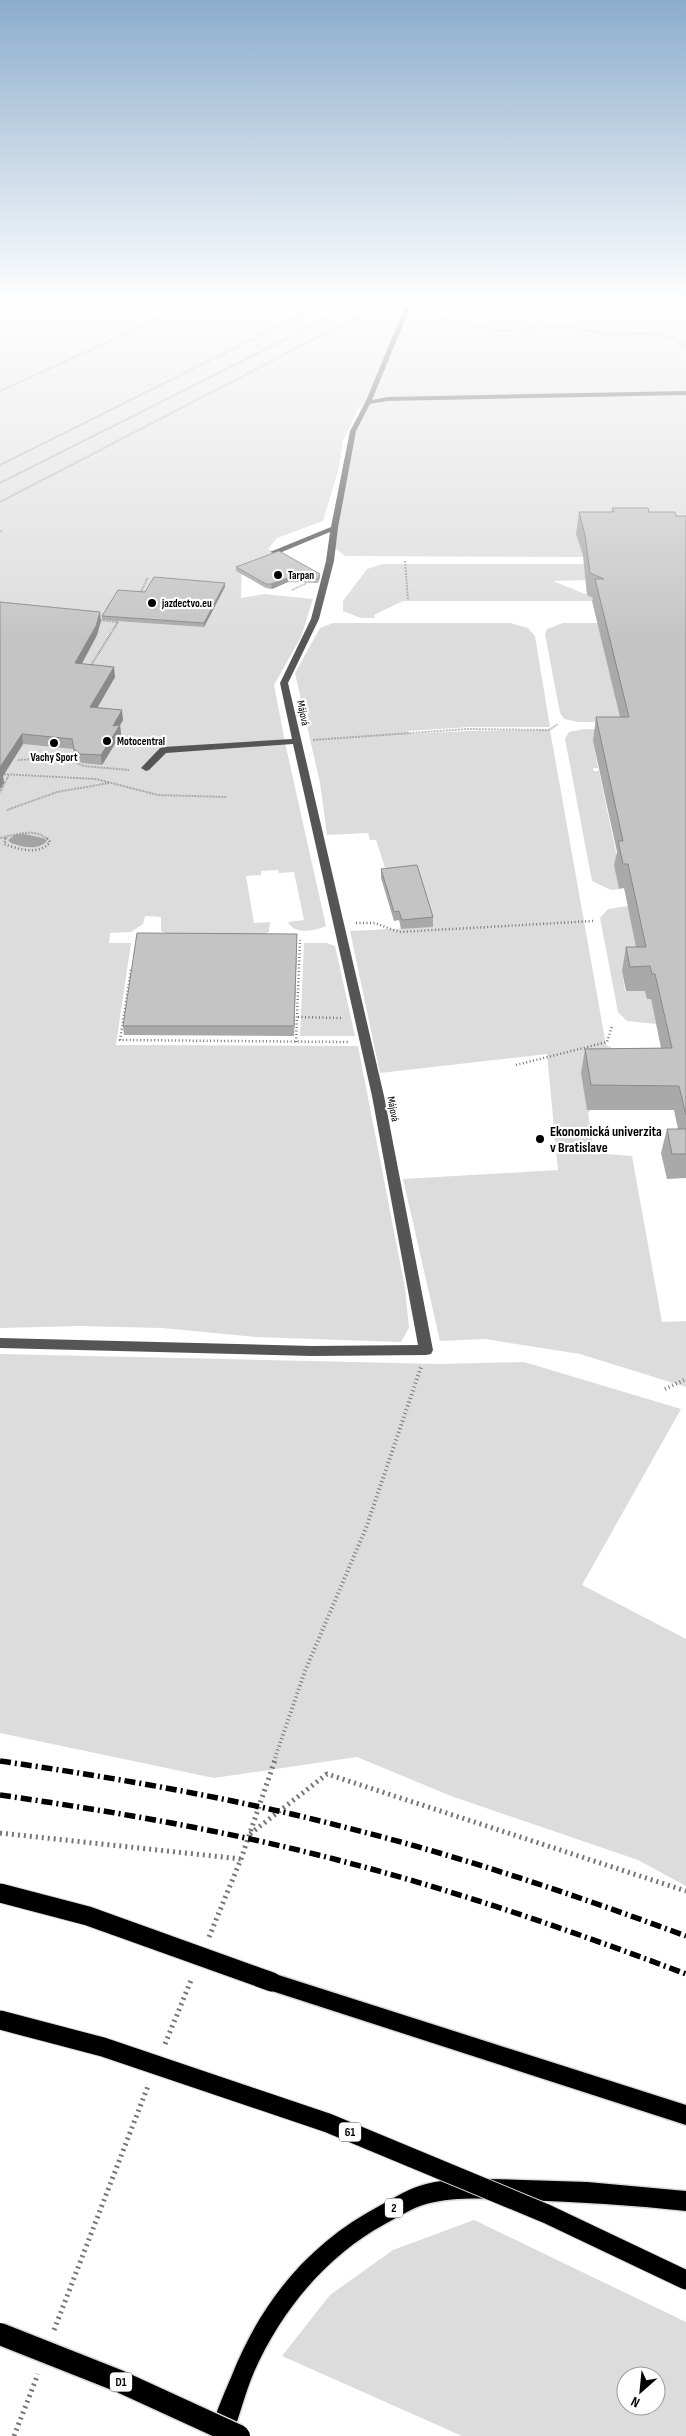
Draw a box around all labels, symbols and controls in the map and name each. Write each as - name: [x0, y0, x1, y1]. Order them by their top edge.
- marker: Tarpan: [272, 569, 284, 581]
- place label: Tarpan: [288, 569, 314, 582]
- marker: jazdectvo.eu: [146, 597, 158, 609]
- place label: jazdectvo.eu: [161, 597, 212, 610]
- street label: Májová: [294, 699, 312, 727]
- marker: Motocentral: [101, 735, 113, 747]
- place label: Motocentral: [117, 735, 165, 748]
- marker: Vachy Sport: [48, 737, 60, 749]
- place label: Vachy Sport: [30, 751, 78, 764]
- street label: Májová: [384, 1095, 402, 1123]
- place label: Ekonomická univerzita v Bratislave: [550, 1123, 662, 1156]
- marker: Ekonomická univerzita v Bratislave: [534, 1133, 546, 1145]
- road number: 61: [339, 2122, 361, 2142]
- road number: 2: [385, 2198, 403, 2218]
- north arrow: [616, 2366, 666, 2416]
- road number: D1: [110, 2372, 132, 2392]
- text: N: [628, 2393, 643, 2411]

